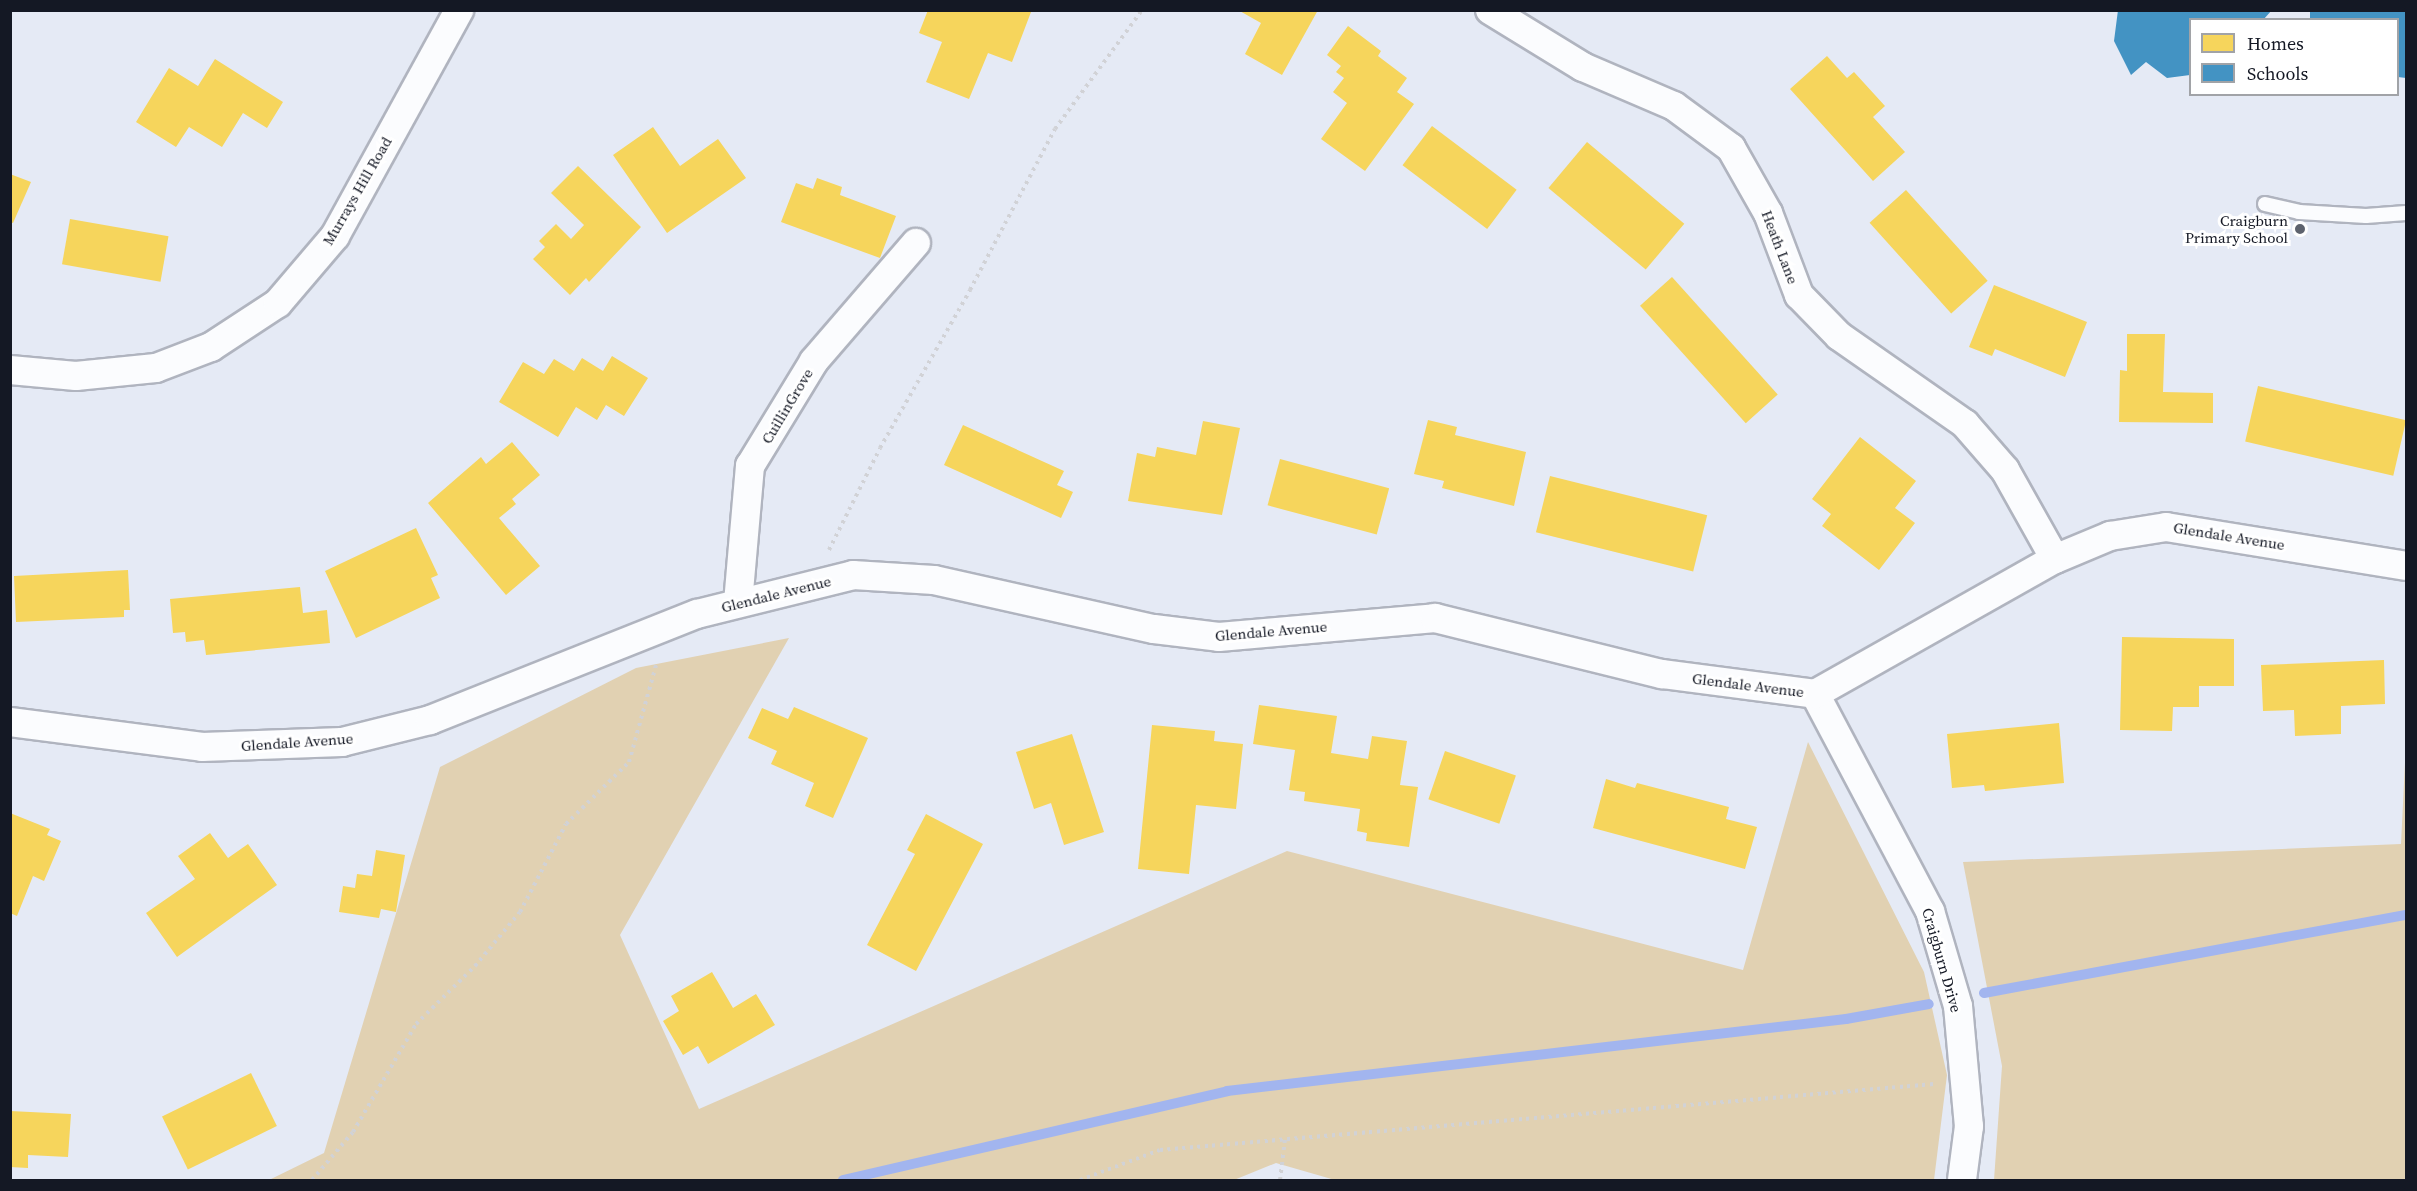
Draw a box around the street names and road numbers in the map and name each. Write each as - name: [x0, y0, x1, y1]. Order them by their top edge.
- street label: Murrays Hill Road: [319, 134, 395, 248]
- street label: Heath Lane: [1758, 208, 1802, 286]
- street label: CuillinGrove: [757, 365, 817, 447]
- street label: Glendale Avenue: [2172, 518, 2286, 554]
- street label: Glendale Avenue: [719, 572, 833, 616]
- street label: Glendale Avenue: [1214, 617, 1328, 645]
- street label: Glendale Avenue: [1691, 669, 1805, 701]
- street label: Glendale Avenue: [240, 729, 354, 755]
- street label: Craigburn Drive: [1919, 906, 1965, 1014]

